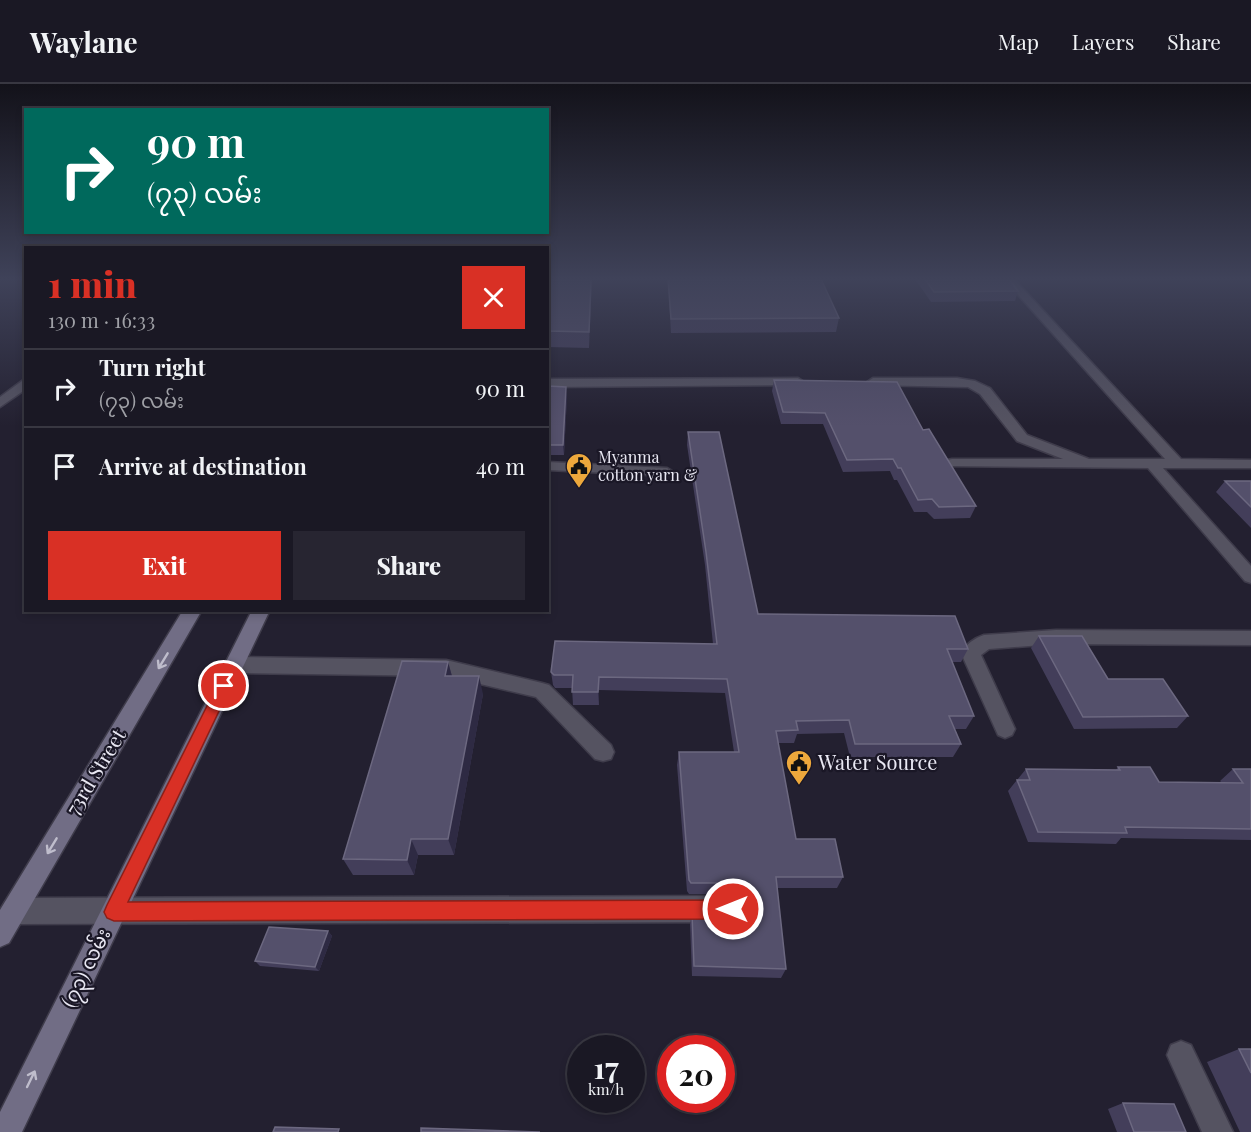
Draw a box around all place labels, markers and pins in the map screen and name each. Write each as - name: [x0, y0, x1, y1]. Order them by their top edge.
- place label: Myanma cotton yarn &: [598, 446, 698, 485]
- public building icon: Myanma cotton yarn &: [564, 451, 594, 489]
- pin: [198, 660, 249, 711]
- public building icon: Water Source: [784, 748, 814, 786]
- place label: Water Source: [817, 748, 937, 775]

